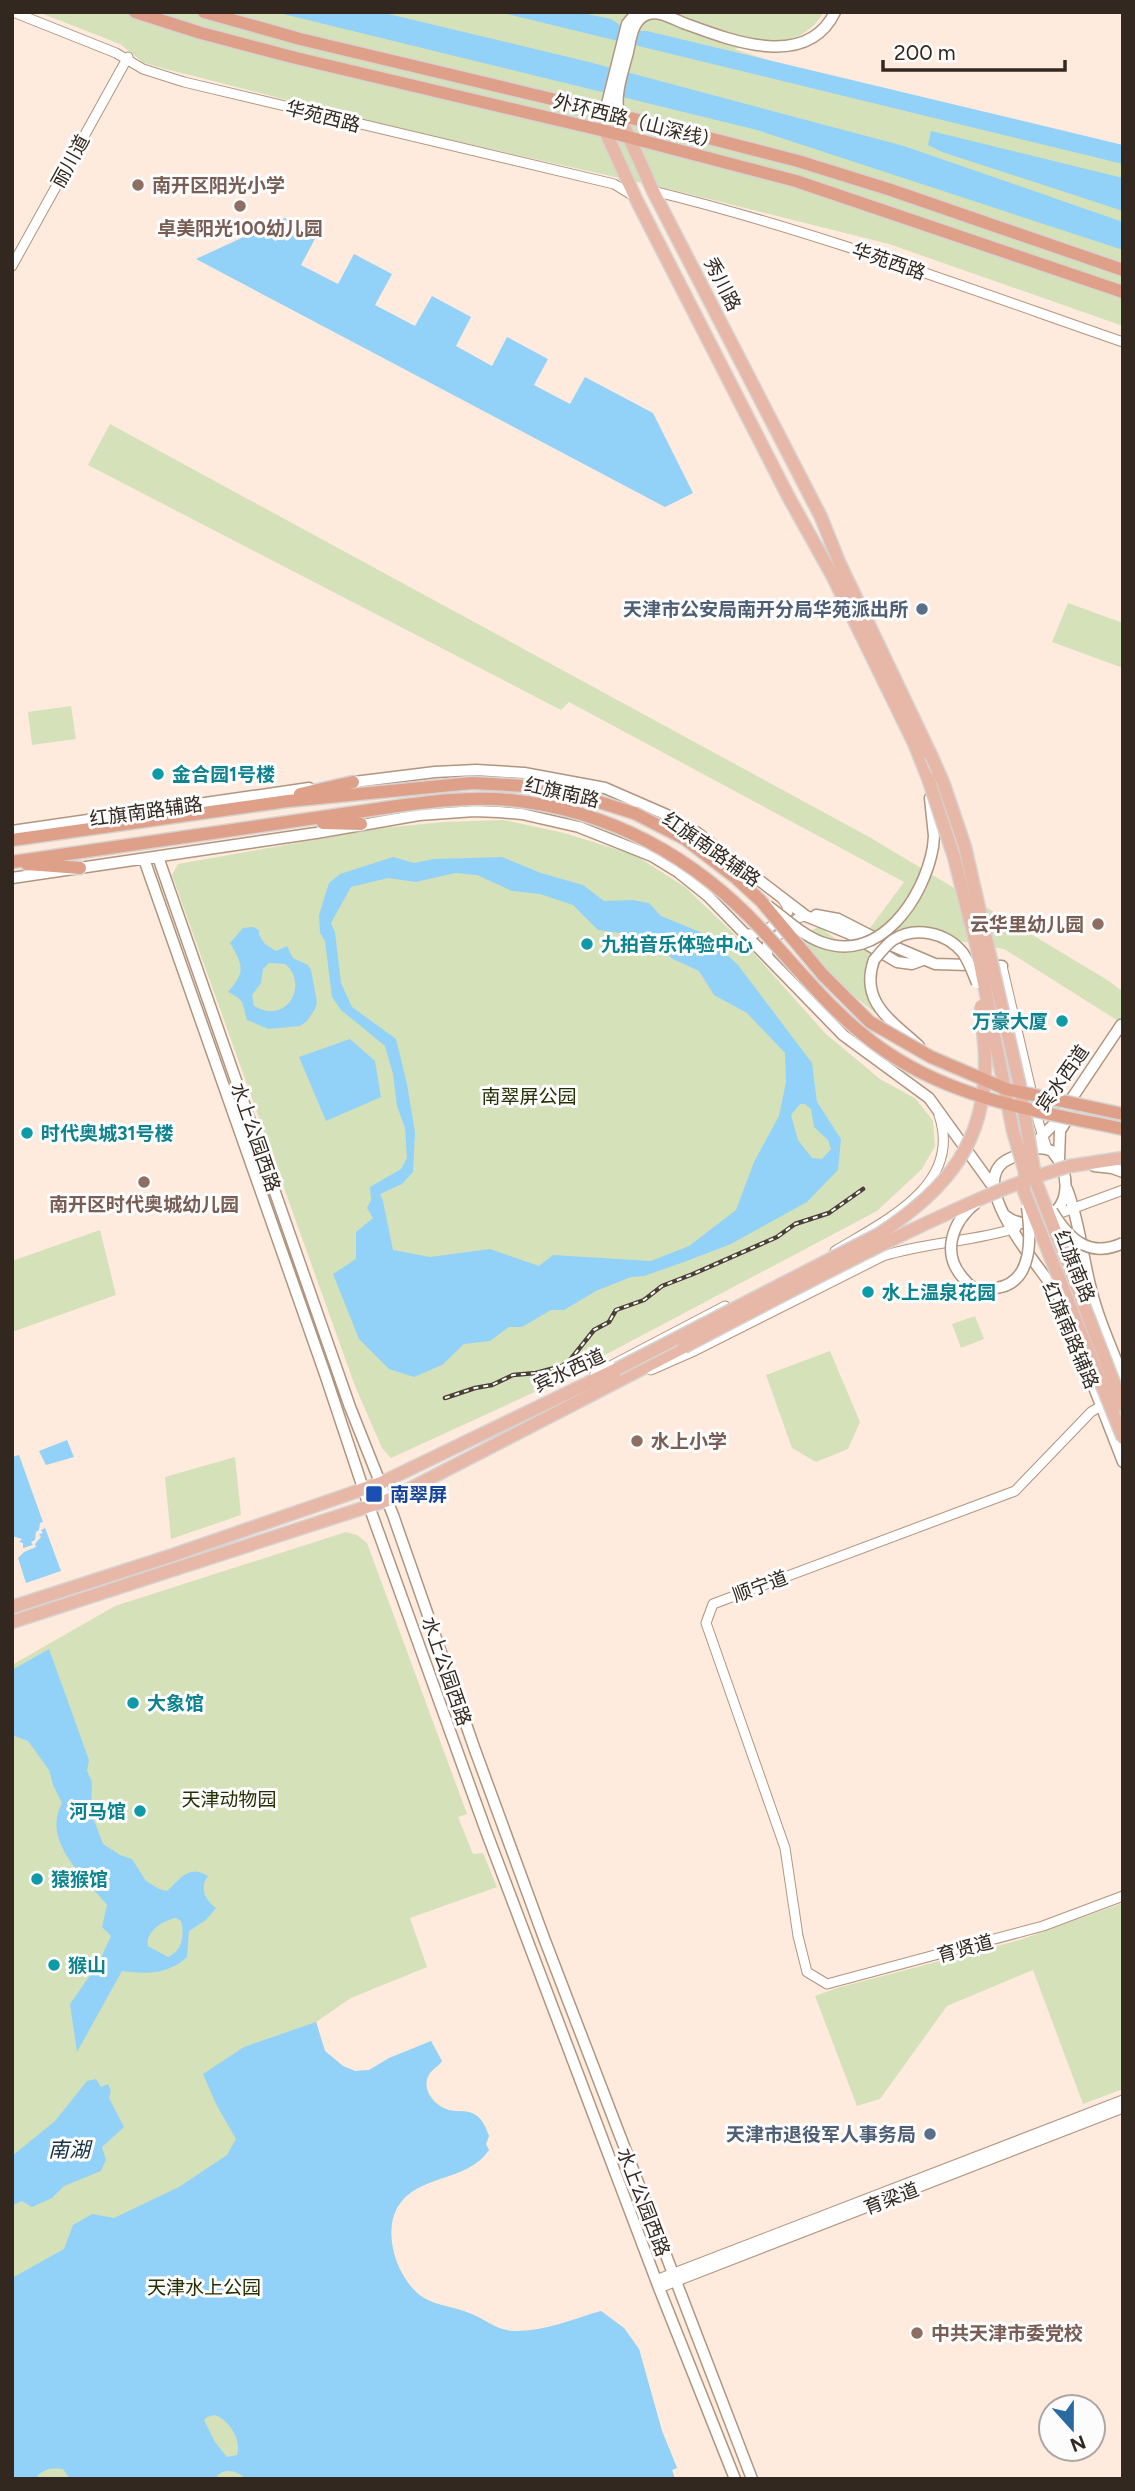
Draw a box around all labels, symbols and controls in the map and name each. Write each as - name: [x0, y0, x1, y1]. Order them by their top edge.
- scale bar: [883, 28, 1065, 72]
- text: 200 m: [894, 40, 956, 65]
- street label: 外环西路（山深线）: [551, 90, 723, 153]
- street label: 华苑西路: [283, 96, 363, 137]
- street label: 丽川道: [47, 131, 94, 192]
- place label: 南开区阳光小学: [152, 174, 285, 197]
- marker: 南开区阳光小学: [130, 177, 146, 193]
- marker: 卓美阳光100幼儿园: [232, 198, 248, 214]
- place label: 卓美阳光100幼儿园: [157, 217, 323, 240]
- street label: 华苑西路: [849, 238, 929, 285]
- street label: 秀川路: [699, 254, 746, 315]
- place label: 天津市公安局南开分局华苑派出所: [623, 598, 908, 621]
- marker: 天津市公安局南开分局华苑派出所: [914, 601, 930, 617]
- place label: 金合园1号楼: [172, 763, 275, 786]
- marker: 金合园1号楼: [150, 766, 166, 782]
- street label: 红旗南路: [522, 773, 602, 812]
- street label: 红旗南路辅路: [88, 792, 204, 831]
- street label: 红旗南路辅路: [658, 807, 765, 892]
- place label: 云华里幼儿园: [970, 913, 1084, 936]
- marker: 云华里幼儿园: [1090, 916, 1106, 932]
- place label: 九拍音乐体验中心: [601, 933, 753, 956]
- marker: 九拍音乐体验中心: [579, 936, 595, 952]
- place label: 万豪大厦: [972, 1010, 1048, 1033]
- marker: 万豪大厦: [1054, 1013, 1070, 1029]
- street label: 宾水西道: [1031, 1041, 1094, 1116]
- street label: 水上公园西路: [226, 1080, 285, 1195]
- park label: 南翠屏公园: [481, 1085, 577, 1108]
- place label: 时代奥城31号楼: [41, 1122, 174, 1145]
- marker: 时代奥城31号楼: [19, 1125, 35, 1141]
- marker: 南开区时代奥城幼儿园: [136, 1174, 152, 1190]
- place label: 南开区时代奥城幼儿园: [49, 1193, 239, 1216]
- street label: 红旗南路: [1050, 1227, 1099, 1306]
- street label: 红旗南路辅路: [1038, 1278, 1103, 1392]
- place label: 水上温泉花园: [882, 1281, 996, 1304]
- marker: 水上温泉花园: [860, 1284, 876, 1300]
- street label: 宾水西道: [530, 1344, 609, 1397]
- place label: 水上小学: [651, 1430, 727, 1453]
- marker: 水上小学: [629, 1433, 645, 1449]
- place label: 南翠屏: [390, 1483, 447, 1506]
- marker: 南翠屏: [364, 1484, 384, 1504]
- street label: 顺宁道: [729, 1566, 791, 1607]
- street label: 水上公园西路: [417, 1614, 476, 1729]
- place label: 大象馆: [147, 1692, 204, 1715]
- marker: 大象馆: [125, 1695, 141, 1711]
- park label: 天津动物园: [181, 1788, 277, 1811]
- place label: 河马馆: [69, 1800, 126, 1823]
- marker: 河马馆: [132, 1803, 148, 1819]
- place label: 猿猴馆: [51, 1868, 108, 1891]
- marker: 猿猴馆: [29, 1871, 45, 1887]
- street label: 育贤道: [935, 1930, 996, 1967]
- place label: 猴山: [68, 1954, 106, 1977]
- marker: 猴山: [46, 1957, 62, 1973]
- place label: 天津市退役军人事务局: [726, 2123, 916, 2146]
- marker: 天津市退役军人事务局: [922, 2126, 938, 2142]
- water label: 南湖: [48, 2137, 93, 2162]
- street label: 水上公园西路: [612, 2145, 675, 2260]
- street label: 育梁道: [860, 2178, 922, 2219]
- park label: 天津水上公园: [147, 2276, 261, 2299]
- place label: 中共天津市委党校: [931, 2322, 1083, 2345]
- marker: 中共天津市委党校: [909, 2325, 925, 2341]
- north arrow: [1037, 2393, 1107, 2463]
- text: N: [1067, 2430, 1089, 2457]

